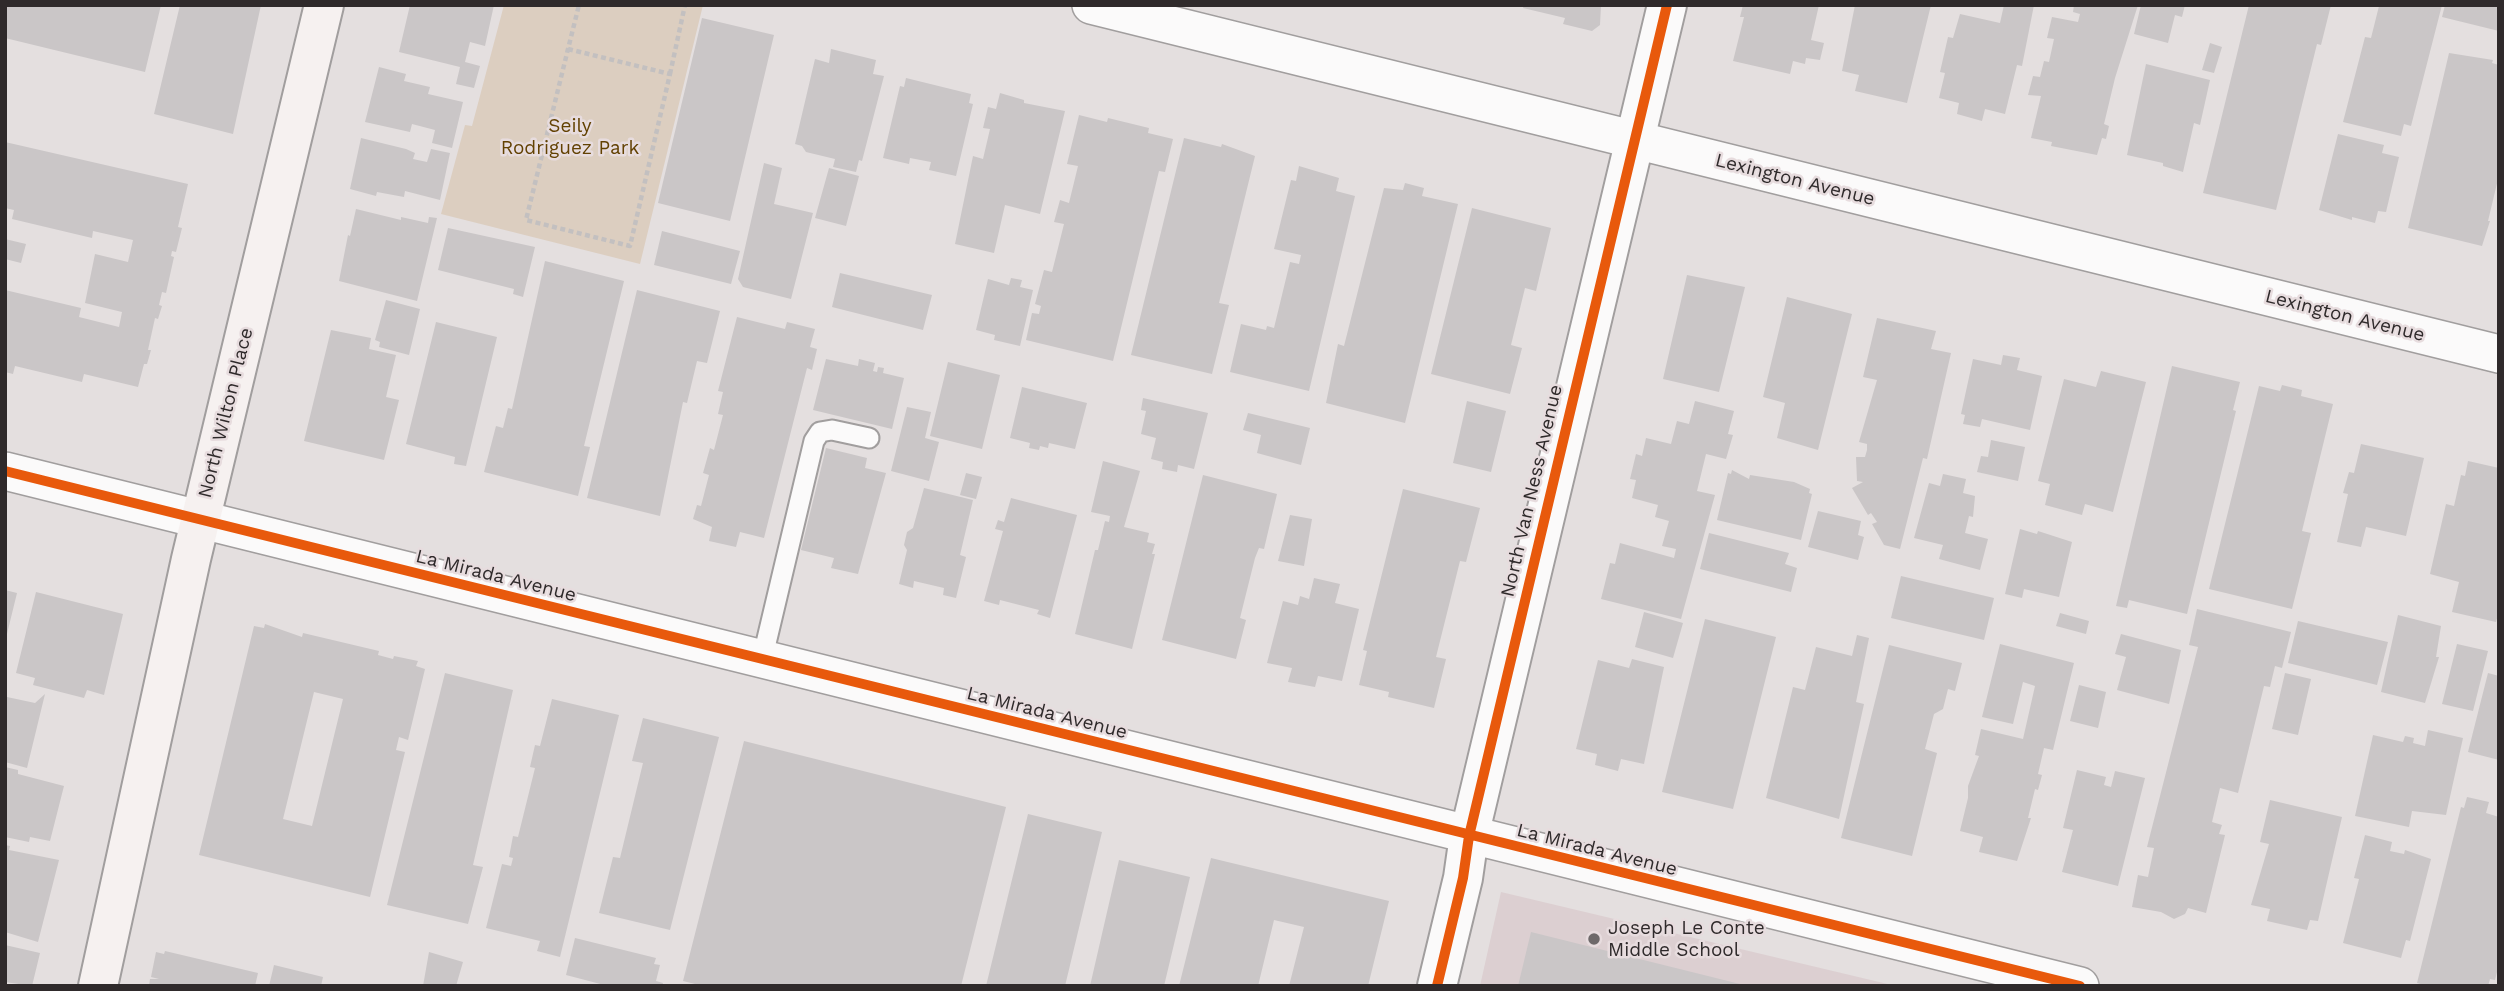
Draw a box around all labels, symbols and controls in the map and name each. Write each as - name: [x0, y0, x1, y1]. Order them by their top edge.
- park label: Seily Rodriguez Park: [501, 115, 639, 159]
- street label: Lexington Avenue: [1713, 149, 1877, 211]
- street label: Lexington Avenue: [2263, 285, 2427, 347]
- street label: North Wilton Place: [194, 325, 258, 501]
- street label: North Van Ness Avenue: [1496, 383, 1568, 599]
- street label: La Mirada Avenue: [413, 545, 579, 607]
- street label: La Mirada Avenue: [964, 682, 1130, 744]
- street label: La Mirada Avenue: [1514, 819, 1680, 881]
- place label: Joseph Le Conte Middle School: [1608, 917, 1765, 961]
- marker: Joseph Le Conte Middle School: [1586, 931, 1602, 947]

